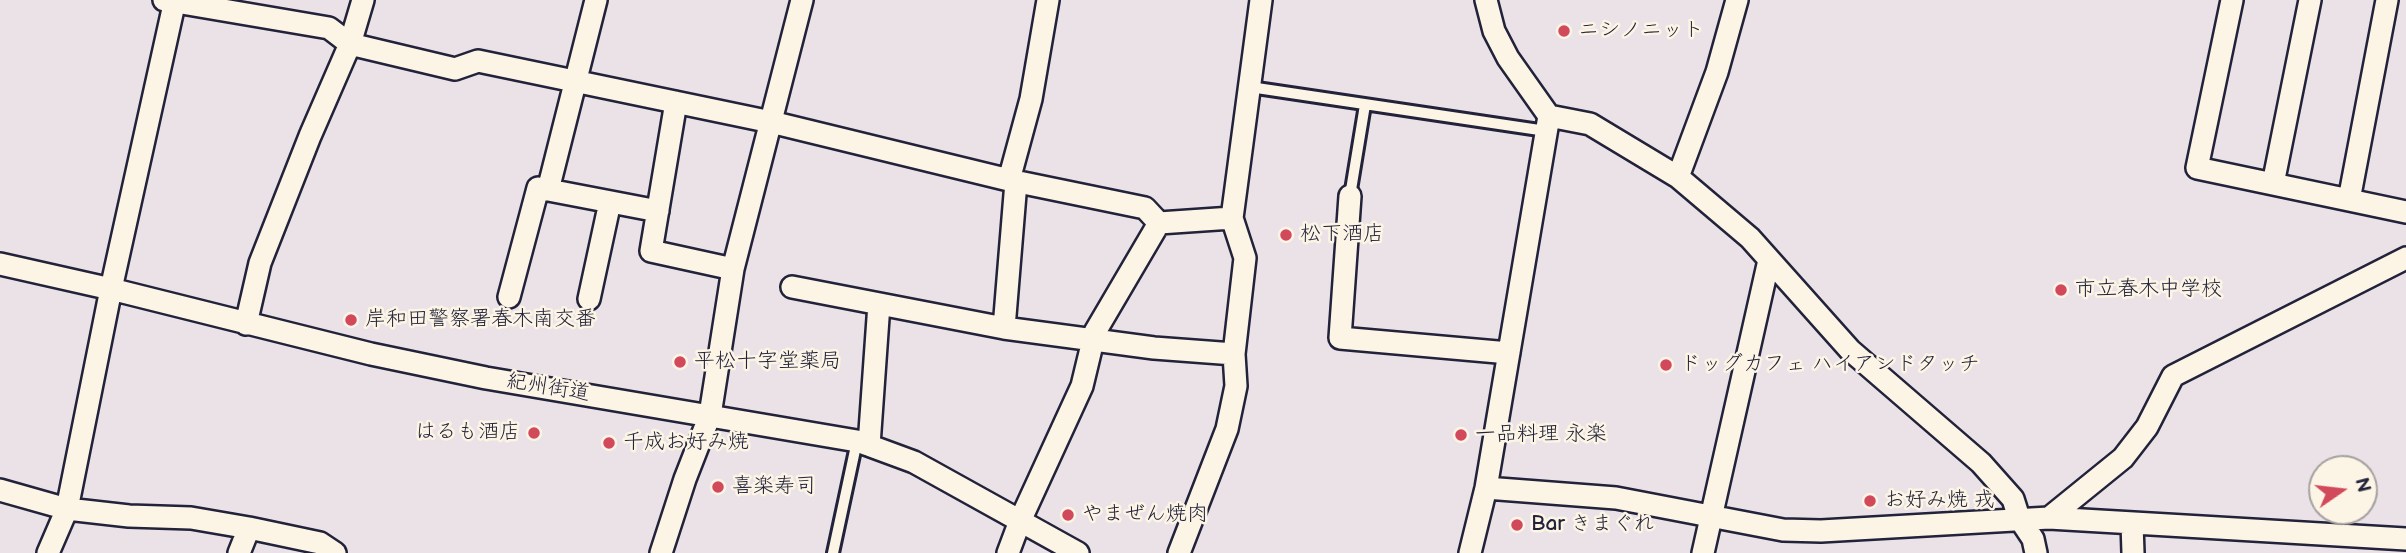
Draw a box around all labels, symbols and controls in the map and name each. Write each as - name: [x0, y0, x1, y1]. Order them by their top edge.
- place label: ニシノニット: [1578, 18, 1704, 44]
- marker: ニシノニット: [1556, 23, 1572, 39]
- place label: 松下酒店: [1300, 222, 1384, 248]
- marker: 松下酒店: [1278, 227, 1294, 243]
- place label: 市立春木中学校: [2075, 277, 2222, 303]
- marker: 市立春木中学校: [2053, 282, 2069, 298]
- place label: 岸和田警察署春木南交番: [365, 307, 596, 333]
- marker: 岸和田警察署春木南交番: [343, 312, 359, 328]
- place label: 平松十字堂薬局: [694, 349, 841, 375]
- place label: ドッグカフェ ハイアンドタッチ: [1680, 352, 1980, 378]
- marker: 平松十字堂薬局: [672, 354, 688, 370]
- marker: ドッグカフェ ハイアンドタッチ: [1658, 357, 1674, 373]
- street label: 紀州街道: [505, 369, 591, 407]
- place label: はるも酒店: [415, 420, 520, 446]
- place label: 一品料理 永楽: [1475, 422, 1607, 448]
- marker: はるも酒店: [526, 425, 542, 441]
- marker: 一品料理 永楽: [1453, 427, 1469, 443]
- place label: 千成お好み焼: [623, 430, 749, 456]
- marker: 千成お好み焼: [601, 435, 617, 451]
- north arrow: [2308, 455, 2378, 525]
- place label: 喜楽寿司: [732, 474, 816, 500]
- text: N: [2349, 476, 2375, 495]
- marker: 喜楽寿司: [710, 479, 726, 495]
- place label: お好み焼 戎: [1884, 488, 1995, 514]
- marker: お好み焼 戎: [1862, 493, 1878, 509]
- place label: やまぜん焼肉: [1082, 502, 1208, 528]
- marker: やまぜん焼肉: [1060, 507, 1076, 523]
- place label: Bar きまぐれ: [1531, 512, 1655, 538]
- marker: Bar きまぐれ: [1509, 517, 1525, 533]

